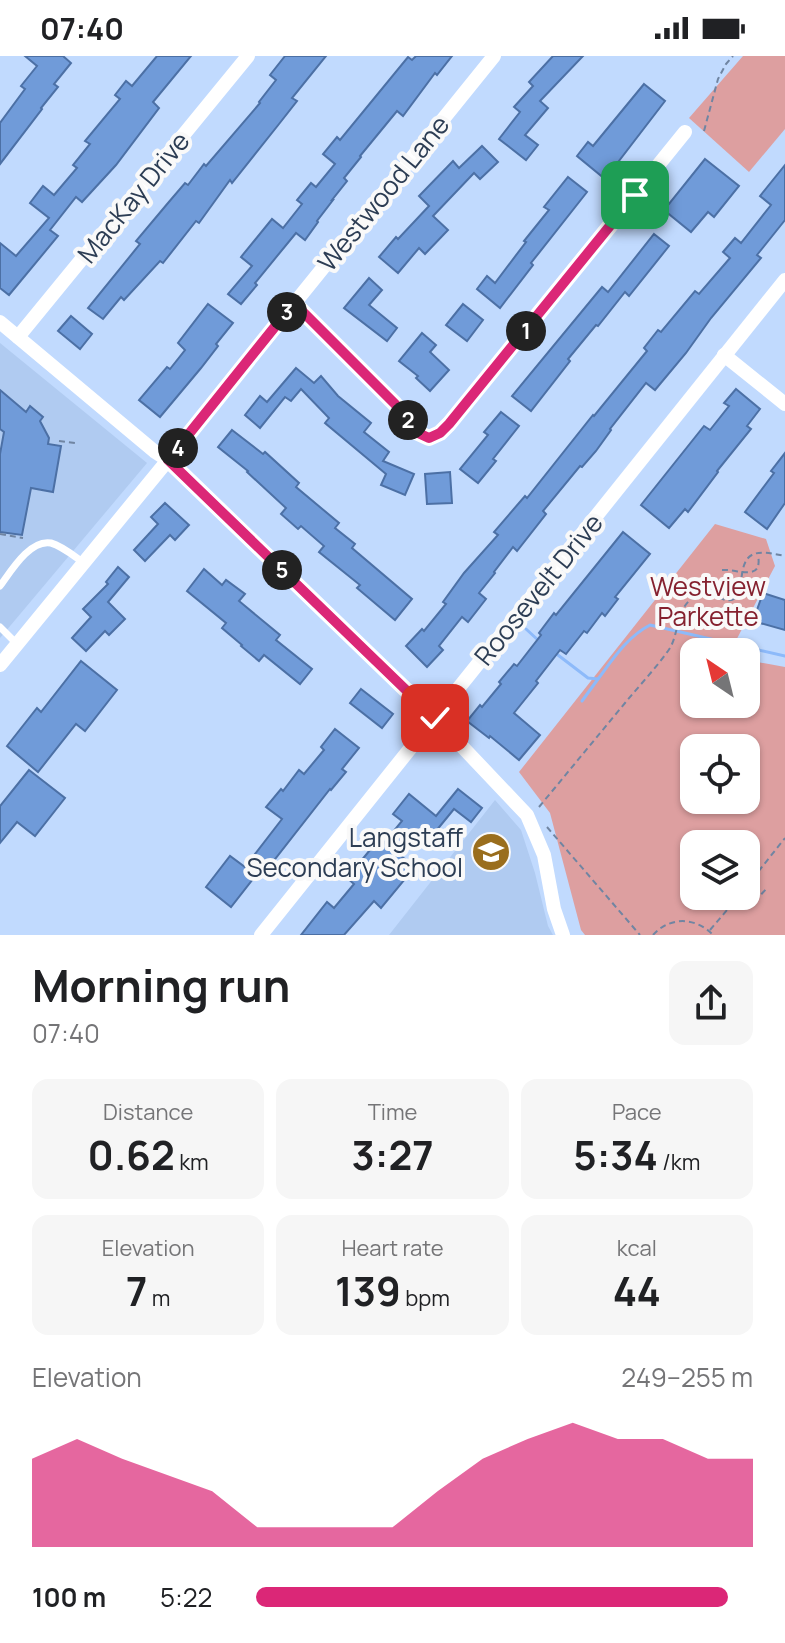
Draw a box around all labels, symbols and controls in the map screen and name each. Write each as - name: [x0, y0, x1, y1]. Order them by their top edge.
- text: 07:40: [40, 8, 124, 49]
- street label: Westwood Lane: [309, 107, 457, 279]
- street label: MacKay Drive: [69, 124, 197, 270]
- pin: [601, 161, 669, 229]
- icon: arrive: [613, 173, 657, 217]
- pin: 3: [267, 292, 307, 332]
- text: 3: [281, 297, 293, 327]
- pin: 1: [506, 311, 546, 351]
- text: 1: [521, 316, 531, 346]
- pin: 2: [388, 400, 428, 440]
- text: 2: [401, 405, 415, 435]
- pin: 4: [158, 428, 198, 468]
- text: 4: [171, 433, 185, 463]
- street label: Roosevelt Drive: [466, 506, 610, 672]
- pin: 5: [262, 550, 302, 590]
- text: 5: [276, 555, 288, 585]
- park label: Westview Parkette: [650, 568, 766, 634]
- north arrow: [680, 638, 760, 718]
- map controls: [680, 638, 760, 910]
- pin: [401, 684, 469, 752]
- icon: check: [413, 696, 457, 740]
- button: locate: [680, 734, 760, 814]
- place label: Langstaff Secondary School: [246, 819, 463, 885]
- button: layers: [680, 830, 760, 910]
- school or university icon: Langstaff Secondary School: [470, 831, 512, 873]
- text: Morning run: [32, 955, 290, 1015]
- button: share: [669, 961, 753, 1045]
- text: 07:40: [32, 1015, 100, 1051]
- text: Distance: [103, 1097, 193, 1127]
- text: Time: [368, 1097, 417, 1127]
- text: Pace: [612, 1097, 662, 1127]
- text: 0.62: [88, 1127, 175, 1182]
- text: 3:27: [351, 1127, 434, 1182]
- text: 5:34: [573, 1127, 658, 1182]
- text: km: [175, 1147, 209, 1177]
- text: /km: [658, 1147, 700, 1177]
- text: Elevation: [102, 1233, 195, 1263]
- text: Heart rate: [341, 1233, 444, 1263]
- text: kcal: [617, 1233, 657, 1263]
- text: 7: [126, 1263, 147, 1318]
- text: 139: [335, 1263, 401, 1318]
- text: 44: [613, 1263, 661, 1318]
- text: m: [147, 1283, 170, 1313]
- text: bpm: [401, 1283, 450, 1313]
- text: Elevation: [32, 1359, 142, 1395]
- text: 249–255 m: [621, 1359, 753, 1395]
- text: 100 m: [32, 1579, 106, 1615]
- text: 5:22: [160, 1579, 212, 1615]

